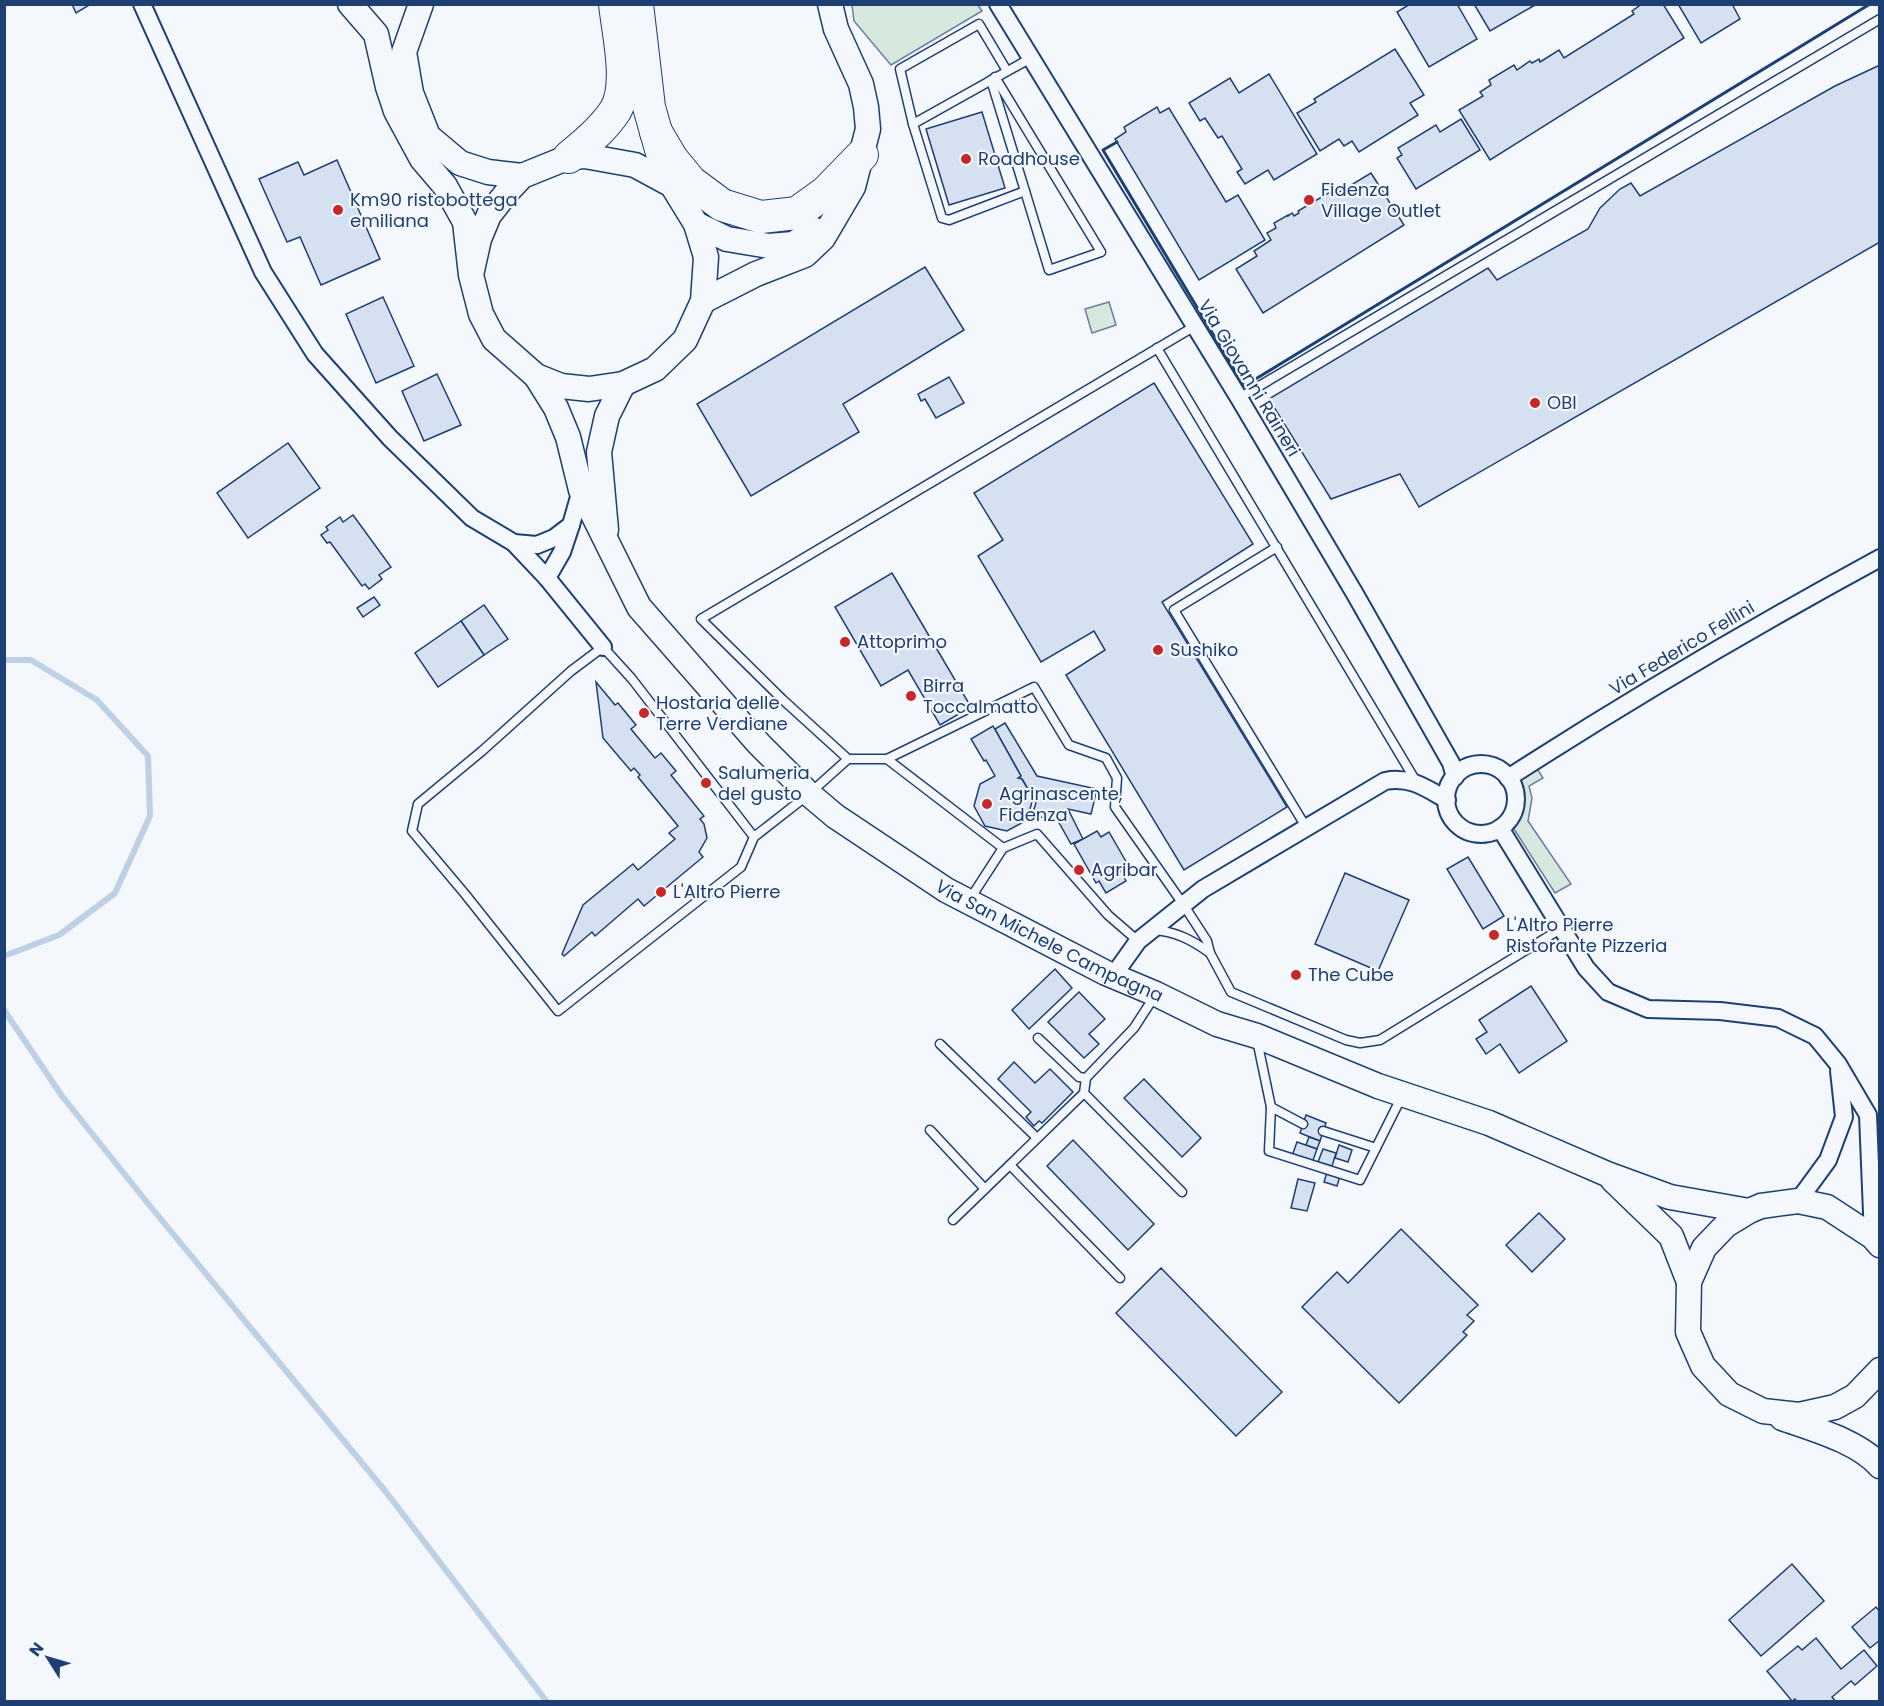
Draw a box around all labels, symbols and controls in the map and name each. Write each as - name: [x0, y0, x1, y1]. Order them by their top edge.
- place label: Roadhouse: [978, 146, 1080, 171]
- marker: Roadhouse: [959, 152, 973, 166]
- place label: Fidenza Village Outlet: [1321, 177, 1441, 223]
- place label: Km90 ristobottega emiliana: [350, 187, 518, 233]
- marker: Fidenza Village Outlet: [1302, 193, 1316, 207]
- marker: Km90 ristobottega emiliana: [331, 203, 345, 217]
- street label: Via Giovanni Raineri: [1193, 294, 1306, 461]
- place label: OBI: [1547, 390, 1577, 415]
- marker: OBI: [1528, 396, 1542, 410]
- street label: Via Federico Fellini: [1605, 594, 1759, 701]
- place label: Attoprimo: [857, 629, 947, 654]
- marker: Attoprimo: [838, 635, 852, 649]
- place label: Sushiko: [1170, 637, 1238, 662]
- marker: Sushiko: [1151, 643, 1165, 657]
- place label: Birra Toccalmatto: [923, 673, 1038, 719]
- marker: Birra Toccalmatto: [904, 689, 918, 703]
- place label: Hostaria delle Terre Verdiane: [656, 690, 788, 736]
- marker: Hostaria delle Terre Verdiane: [637, 706, 651, 720]
- place label: Salumeria del gusto: [718, 760, 810, 806]
- marker: Salumeria del gusto: [699, 776, 713, 790]
- place label: Agrinascente, Fidenza: [999, 781, 1123, 827]
- marker: Agrinascente, Fidenza: [980, 797, 994, 811]
- place label: Agribar: [1091, 857, 1158, 882]
- marker: Agribar: [1072, 863, 1086, 877]
- street label: Via San Michele Campagna: [931, 873, 1168, 1008]
- place label: L'Altro Pierre: [673, 879, 780, 904]
- marker: L'Altro Pierre: [654, 885, 668, 899]
- place label: L'Altro Pierre Ristorante Pizzeria: [1506, 912, 1667, 958]
- marker: L'Altro Pierre Ristorante Pizzeria: [1487, 928, 1501, 942]
- place label: The Cube: [1308, 962, 1394, 987]
- marker: The Cube: [1289, 968, 1303, 982]
- north arrow: [18, 1628, 78, 1688]
- text: N: [24, 1638, 49, 1661]

